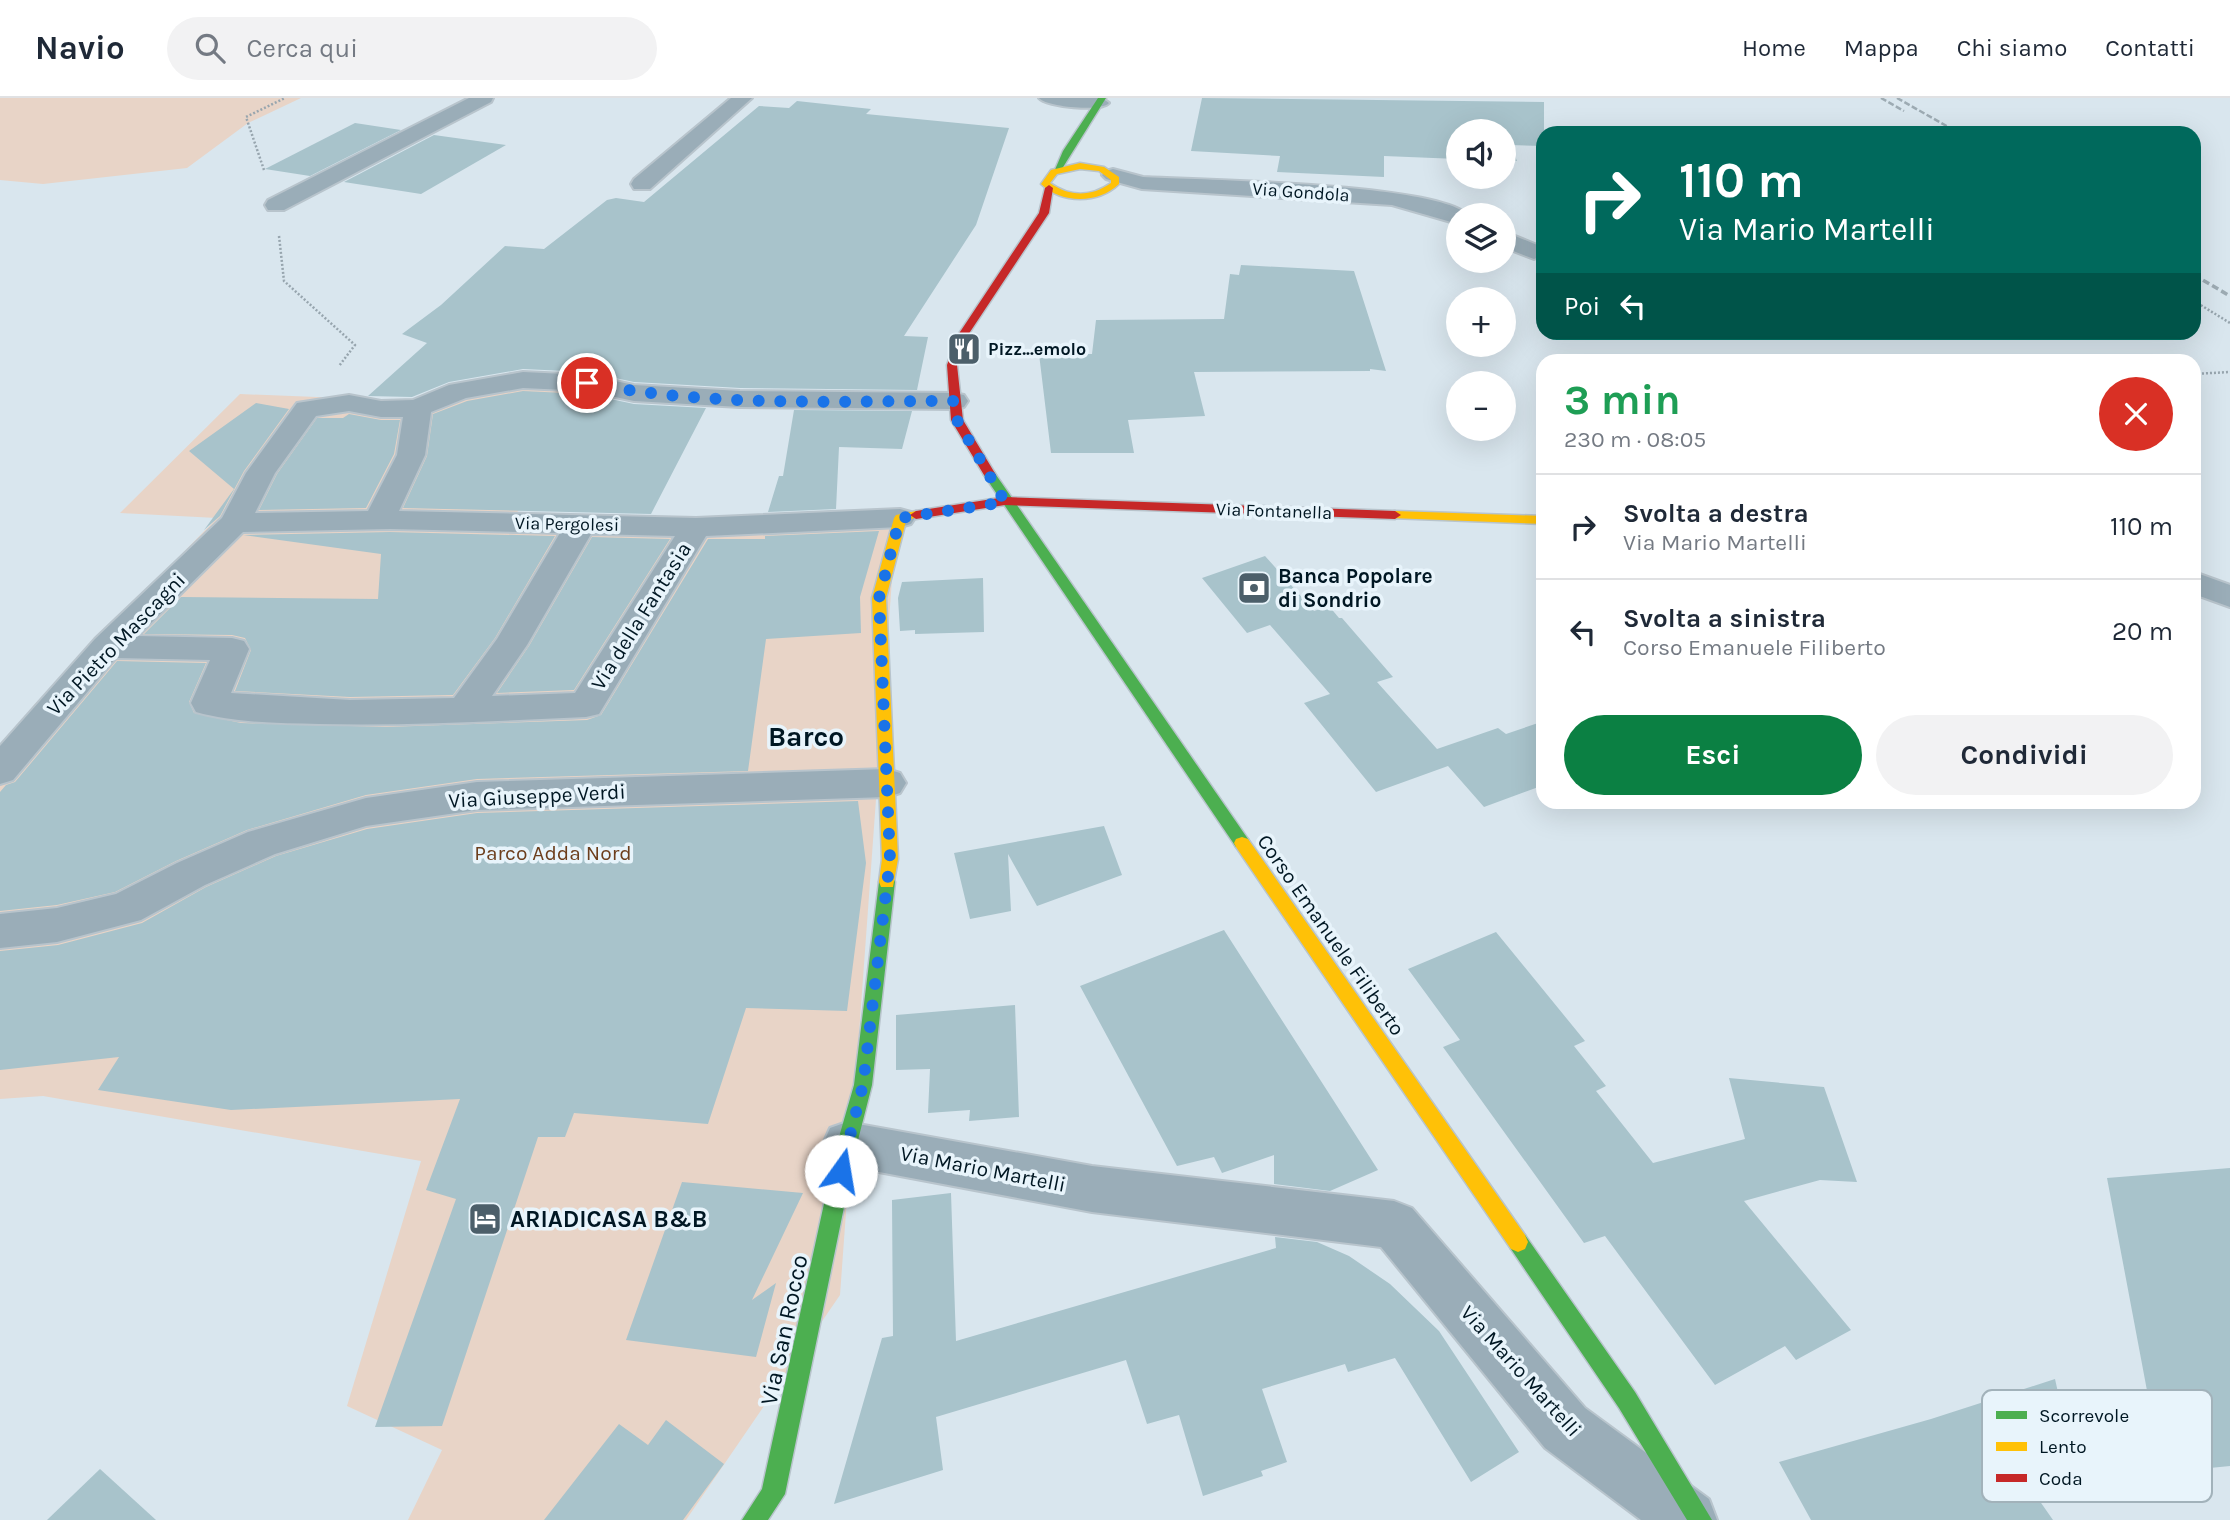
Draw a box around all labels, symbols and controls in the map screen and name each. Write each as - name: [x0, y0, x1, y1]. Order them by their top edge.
- search box: [167, 17, 657, 80]
- text: Navio: [35, 29, 125, 67]
- icon: search: [191, 29, 229, 67]
- text: Cerca qui: [247, 33, 358, 64]
- text: Home: [1742, 34, 1806, 62]
- text: Mappa: [1844, 34, 1919, 62]
- text: Chi siamo: [1957, 34, 2067, 62]
- text: Contatti: [2105, 34, 2195, 62]
- map controls: [1446, 119, 1516, 441]
- button: sound: [1446, 119, 1516, 189]
- text: 110 m: [1679, 152, 1804, 209]
- icon: right: [1564, 154, 1655, 245]
- street label: Via Gondola: [1252, 178, 1350, 206]
- button: layers: [1446, 203, 1516, 273]
- text: Via Mario Martelli: [1679, 211, 1935, 248]
- button: +: [1446, 287, 1516, 357]
- icon: left: [1614, 287, 1652, 325]
- text: Poi: [1564, 291, 1600, 322]
- restaurant icon: Pizz...emolo: [945, 330, 983, 368]
- place label: Pizz...emolo: [988, 338, 1086, 360]
- pin: [557, 353, 617, 413]
- icon: arrive: [568, 364, 606, 402]
- button: −: [1446, 371, 1516, 441]
- text: 3 min: [1564, 375, 1681, 425]
- button: close: [2099, 377, 2173, 451]
- text: 230 m · 08:05: [1564, 426, 1706, 453]
- street label: Via Fontanella: [1216, 498, 1332, 524]
- text: Svolta a destra: [1623, 498, 1809, 529]
- icon: right: [1564, 508, 1602, 546]
- text: 110 m: [2110, 511, 2173, 542]
- street label: Via Pergolesi: [515, 512, 619, 536]
- text: Via Mario Martelli: [1623, 529, 1807, 556]
- street label: Via della Fantasia: [586, 538, 696, 694]
- place label: Banca Popolare di Sondrio: [1278, 564, 1433, 612]
- street label: Via Pietro Mascagni: [42, 568, 190, 720]
- bank icon: Banca Popolare di Sondrio: [1235, 569, 1273, 607]
- text: Svolta a sinistra: [1623, 603, 1826, 634]
- icon: left: [1564, 613, 1602, 651]
- text: 20 m: [2112, 616, 2173, 647]
- text: Corso Emanuele Filiberto: [1623, 634, 1886, 661]
- button: Esci: [1564, 715, 1862, 795]
- button: Condividi: [1876, 715, 2173, 795]
- district label: Barco: [768, 720, 844, 753]
- street label: Via Giuseppe Verdi: [448, 779, 626, 813]
- street label: Corso Emanuele Filiberto: [1252, 830, 1410, 1040]
- park label: Parco Adda Nord: [474, 841, 632, 865]
- position arrow: [804, 1134, 878, 1208]
- street label: Via Mario Martelli: [898, 1141, 1068, 1197]
- hotel icon: ARIADICASA B&B: [466, 1200, 504, 1238]
- place label: ARIADICASA B&B: [510, 1205, 707, 1233]
- street label: Via San Rocco: [754, 1252, 814, 1408]
- street label: Via Mario Martelli: [1456, 1301, 1586, 1441]
- legend: [1982, 1390, 2212, 1502]
- text: Scorrevole: [2039, 1405, 2129, 1427]
- text: Lento: [2039, 1436, 2087, 1458]
- text: Coda: [2039, 1468, 2083, 1490]

